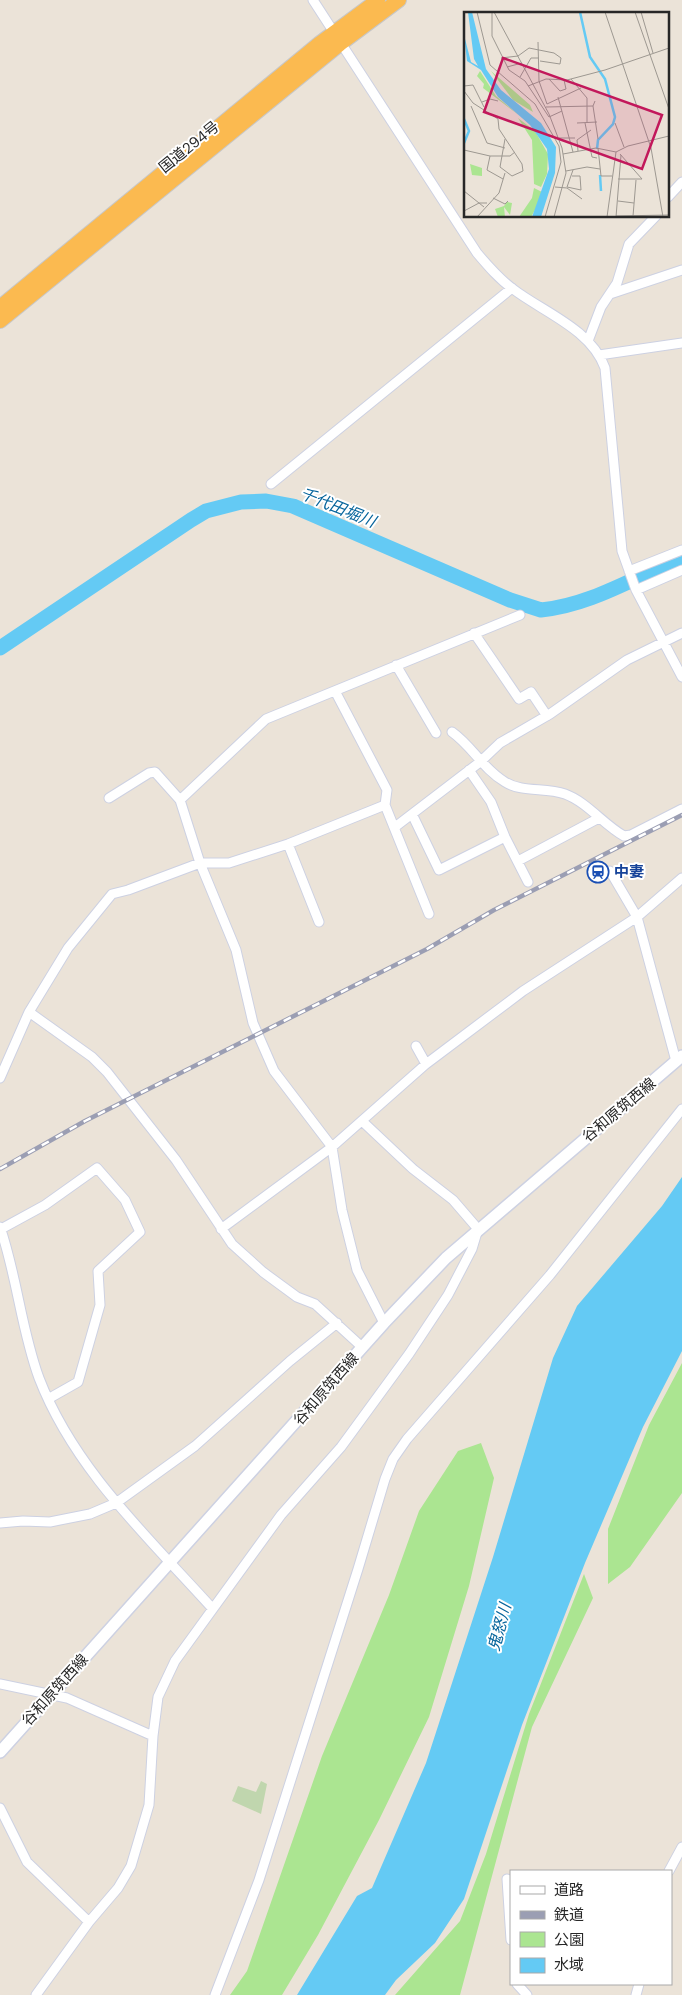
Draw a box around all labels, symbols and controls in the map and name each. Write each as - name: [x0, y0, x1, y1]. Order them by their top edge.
- inset map: [464, 12, 670, 218]
- street label: 国道294号: [155, 117, 223, 177]
- water label: 千代田堀川: [297, 483, 381, 533]
- station icon: 中妻: [586, 860, 610, 884]
- place label: 中妻: [614, 862, 644, 882]
- street label: 谷和原筑西線: [578, 1073, 660, 1147]
- street label: 谷和原筑西線: [289, 1348, 363, 1430]
- water label: 鬼怒川: [483, 1599, 516, 1653]
- street label: 谷和原筑西線: [17, 1650, 93, 1730]
- legend: [510, 1870, 672, 1985]
- text: 道路: [554, 1880, 584, 1900]
- text: 鉄道: [554, 1905, 584, 1925]
- text: 公園: [554, 1930, 584, 1950]
- text: 水域: [554, 1955, 584, 1975]

